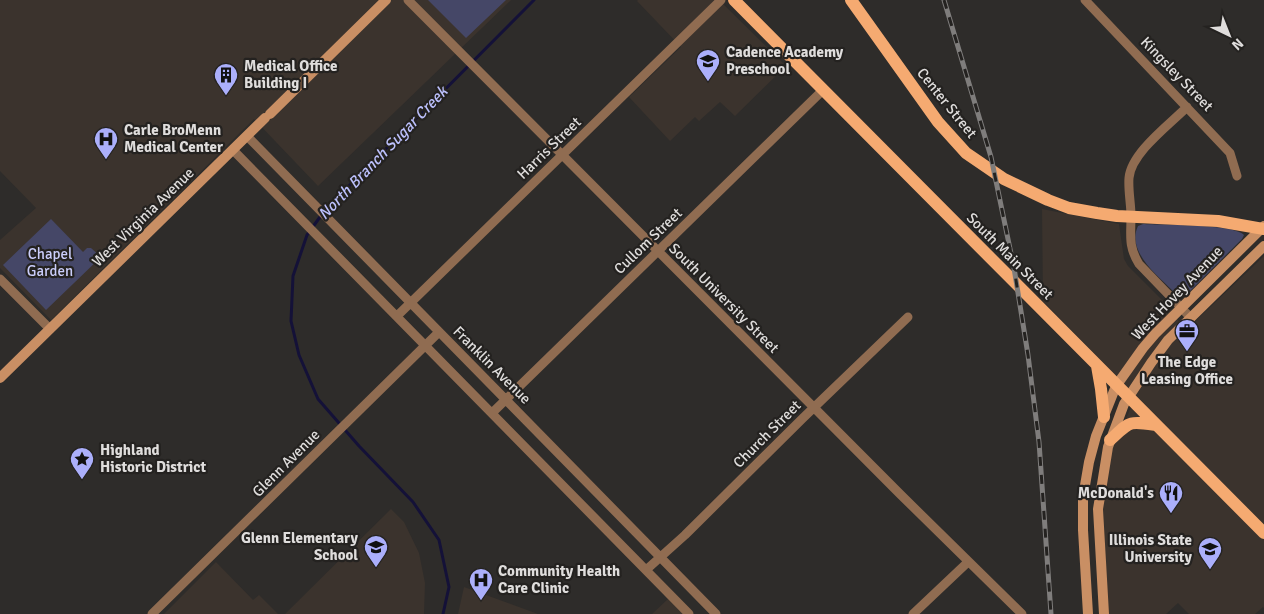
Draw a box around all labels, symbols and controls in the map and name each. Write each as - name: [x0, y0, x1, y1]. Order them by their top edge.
- north arrow: [1204, 10, 1254, 60]
- street label: Kingsley Street: [1137, 33, 1217, 115]
- text: N: [1228, 35, 1247, 54]
- place label: Cadence Academy Preschool: [726, 43, 844, 78]
- school or university icon: Cadence Academy Preschool: [695, 48, 721, 82]
- place label: Medical Office Building I: [244, 57, 338, 92]
- building icon: Medical Office Building I: [213, 62, 239, 96]
- street label: Center Street: [913, 64, 981, 142]
- water label: North Branch Sugar Creek: [314, 81, 453, 224]
- street label: Harris Street: [513, 113, 585, 183]
- place label: Carle BroMenn Medical Center: [124, 121, 223, 156]
- hospital icon: Carle BroMenn Medical Center: [93, 126, 119, 160]
- street label: West Virginia Avenue: [88, 164, 198, 270]
- street label: Cullom Street: [610, 204, 686, 278]
- street label: South Main Street: [963, 209, 1057, 303]
- street label: South University Street: [665, 239, 783, 357]
- street label: West Hovey Avenue: [1128, 242, 1226, 344]
- park label: Chapel Garden: [27, 245, 73, 280]
- office icon: The Edge Leasing Office: [1174, 318, 1200, 352]
- street label: Franklin Avenue: [449, 322, 535, 408]
- place label: The Edge Leasing Office: [1141, 353, 1233, 388]
- street label: Church Street: [729, 396, 805, 472]
- street label: Glenn Avenue: [249, 426, 323, 500]
- place label: Highland Historic District: [100, 441, 206, 476]
- place icon: Highland Historic District: [69, 446, 95, 480]
- restaurant icon: McDonald's: [1158, 480, 1184, 514]
- place label: McDonald's: [1078, 484, 1154, 502]
- place label: Glenn Elementary School: [241, 529, 359, 564]
- place label: Illinois State University: [1109, 531, 1193, 566]
- school or university icon: Glenn Elementary School: [363, 534, 389, 568]
- school or university icon: Illinois State University: [1197, 536, 1223, 570]
- place label: Community Health Care Clinic: [498, 562, 620, 597]
- hospital icon: Community Health Care Clinic: [468, 567, 494, 601]

